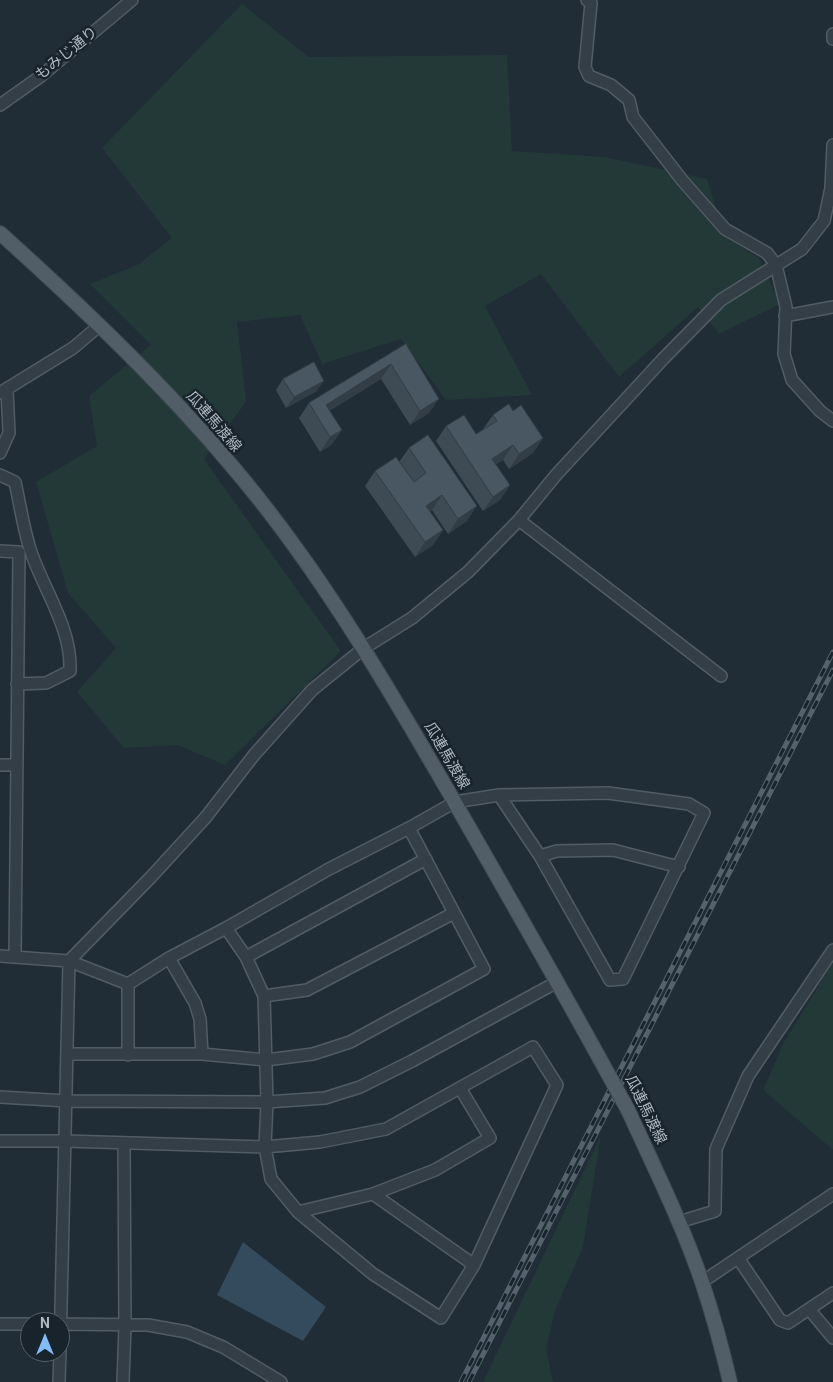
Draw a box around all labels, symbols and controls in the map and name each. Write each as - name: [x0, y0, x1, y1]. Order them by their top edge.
- street label: もみじ通り: [32, 23, 102, 85]
- street label: 瓜連馬渡線: [182, 388, 244, 456]
- street label: 瓜連馬渡線: [419, 719, 473, 793]
- street label: 瓜連馬渡線: [620, 1072, 670, 1148]
- north arrow: [20, 1312, 70, 1362]
- text: N: [40, 1315, 50, 1331]

